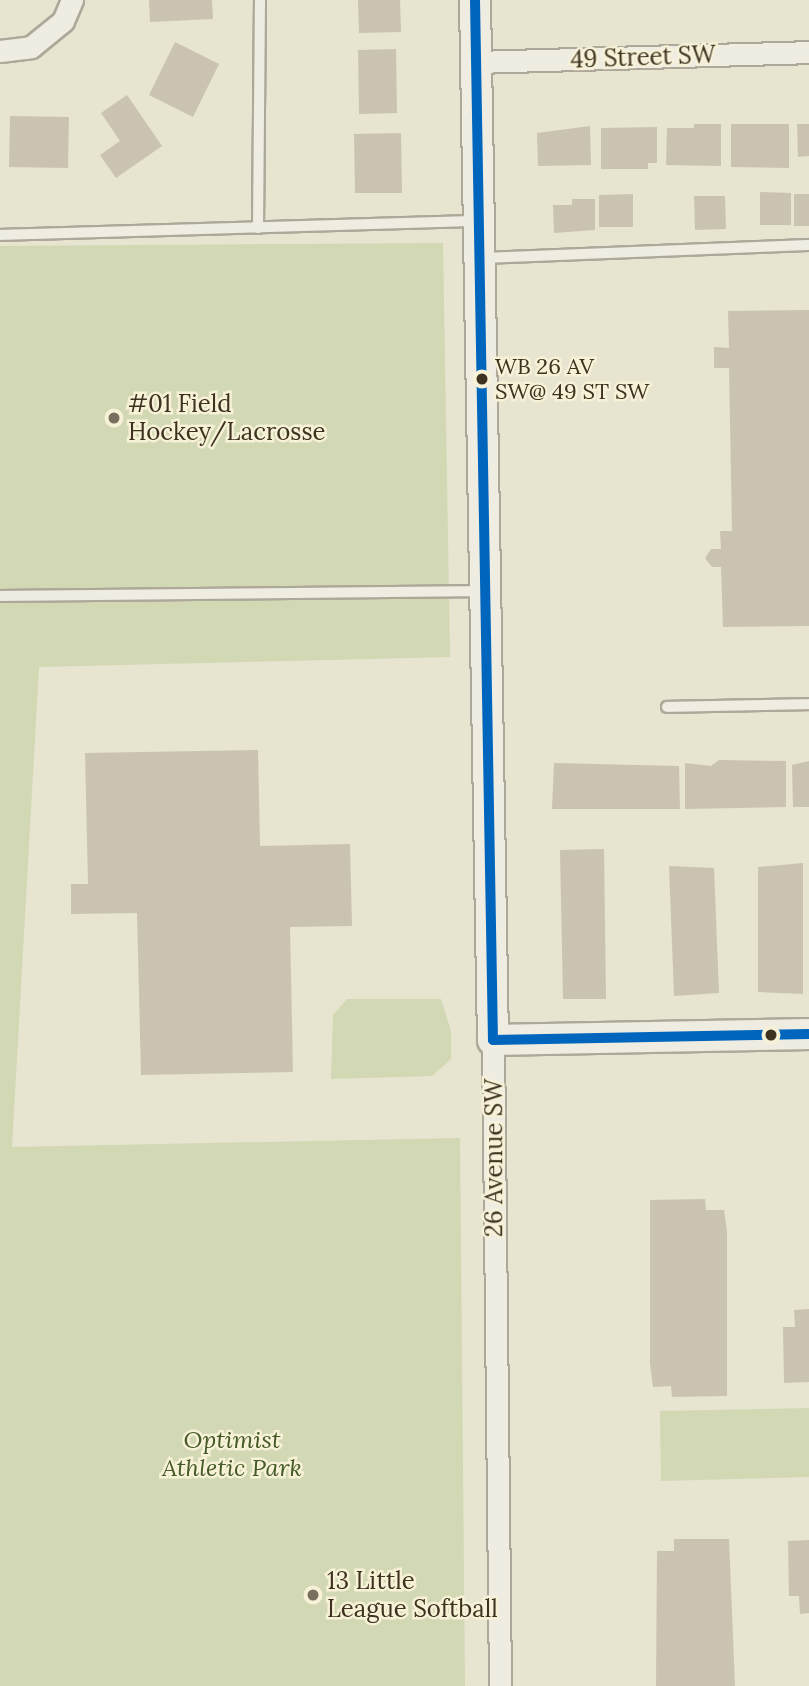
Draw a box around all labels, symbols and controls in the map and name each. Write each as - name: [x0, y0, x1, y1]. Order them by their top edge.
- street label: 49 Street SW: [570, 40, 716, 74]
- place label: WB 26 AV SW@ 49 ST SW: [495, 353, 649, 404]
- marker: WB 26 AV SW@ 49 ST SW: [475, 372, 489, 386]
- place label: #01 Field Hockey/Lacrosse: [128, 390, 325, 446]
- marker: #01 Field Hockey/Lacrosse: [106, 410, 122, 426]
- unlabelled marker: [764, 1028, 778, 1042]
- street label: 26 Avenue SW: [480, 1079, 508, 1237]
- park label: Optimist Athletic Park: [162, 1426, 302, 1482]
- place label: 13 Little League Softball: [327, 1567, 498, 1623]
- marker: 13 Little League Softball: [305, 1587, 321, 1603]

